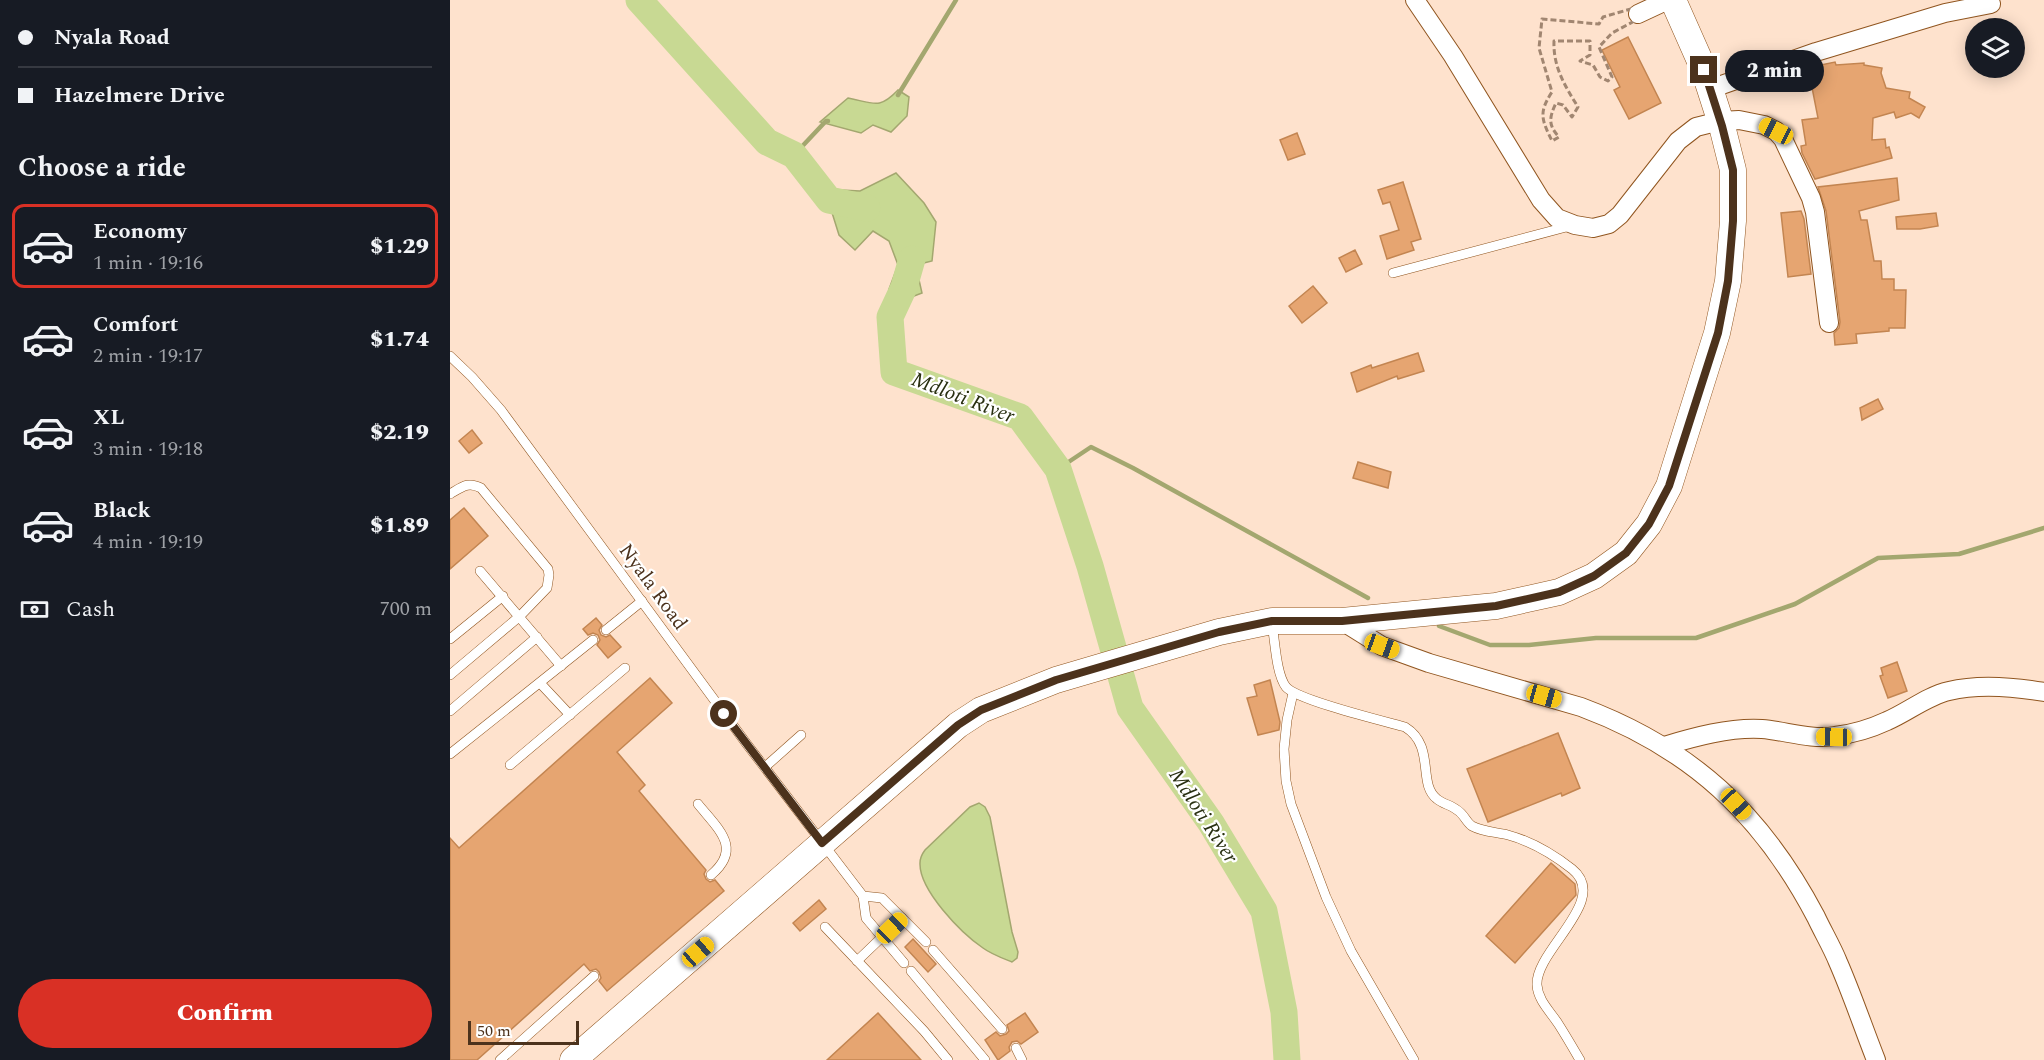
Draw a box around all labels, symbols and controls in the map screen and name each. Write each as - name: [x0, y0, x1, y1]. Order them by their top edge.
- map controls: [1965, 18, 2025, 78]
- button: layers: [1965, 18, 2025, 78]
- text: Nyala Road: [54, 21, 170, 54]
- callout: 2 min: [1725, 49, 1824, 91]
- route end: [1690, 56, 1717, 83]
- text: 2 min: [1747, 56, 1802, 86]
- text: Hazelmere Drive: [54, 79, 225, 112]
- car: [1756, 115, 1796, 147]
- text: Choose a ride: [18, 147, 186, 189]
- text: Economy: [93, 215, 186, 248]
- icon: car: [21, 219, 75, 273]
- text: $1.29: [370, 230, 429, 263]
- text: 1 min · 19:16: [93, 248, 203, 278]
- text: Comfort: [93, 308, 178, 341]
- icon: car: [21, 312, 75, 366]
- text: $1.74: [370, 323, 429, 356]
- text: 2 min · 19:17: [93, 341, 203, 371]
- water label: Mdloti River: [907, 364, 1020, 433]
- text: XL: [93, 401, 124, 434]
- icon: car: [21, 405, 75, 459]
- text: $2.19: [370, 416, 429, 449]
- text: 3 min · 19:18: [93, 434, 203, 464]
- text: Black: [93, 494, 151, 527]
- icon: car: [21, 498, 75, 552]
- text: $1.89: [370, 509, 429, 542]
- text: 4 min · 19:19: [93, 527, 203, 557]
- street label: Nyala Road: [611, 537, 695, 637]
- icon: cash: [18, 593, 51, 626]
- text: Cash: [66, 593, 115, 626]
- text: 700 m: [380, 594, 432, 624]
- car: [1362, 631, 1402, 661]
- car: [1524, 682, 1564, 710]
- route start: [710, 700, 737, 727]
- car: [1816, 728, 1852, 746]
- water label: Mdloti River: [1160, 762, 1246, 871]
- car: [1717, 785, 1755, 823]
- car: [873, 909, 911, 947]
- car: [679, 933, 717, 971]
- button: Confirm: [18, 979, 432, 1048]
- scale bar: [468, 1018, 579, 1046]
- text: 50 m: [477, 1019, 511, 1043]

